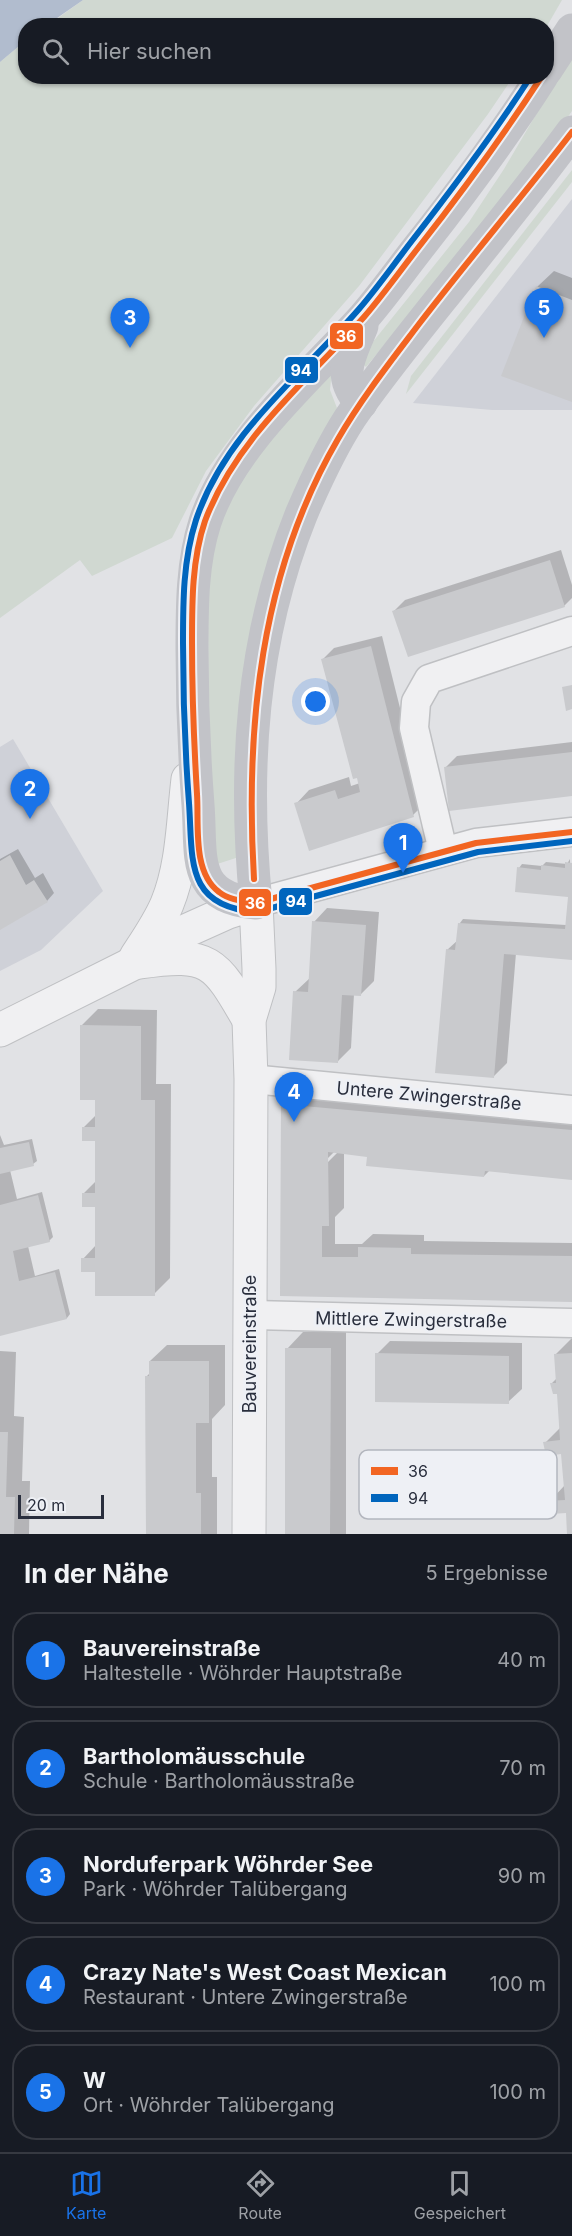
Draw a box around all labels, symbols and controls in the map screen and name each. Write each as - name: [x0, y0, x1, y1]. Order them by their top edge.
- search box: [18, 18, 554, 84]
- icon: search: [39, 35, 72, 68]
- text: Hier suchen: [87, 38, 212, 64]
- pin: 5: [524, 288, 564, 338]
- pin: 3: [110, 298, 150, 348]
- line badge: 36: [329, 322, 364, 350]
- text: 36: [336, 326, 356, 346]
- line badge: 94: [284, 356, 319, 384]
- text: 94: [290, 360, 312, 380]
- your location: [301, 687, 330, 716]
- pin: 2: [10, 770, 50, 819]
- pin: 1: [384, 824, 422, 873]
- line badge: 94: [278, 887, 313, 916]
- line badge: 36: [238, 888, 272, 917]
- text: 94: [285, 891, 307, 911]
- text: 36: [245, 893, 265, 913]
- pin: 4: [274, 1072, 314, 1122]
- street label: Untere Zwingerstraße: [336, 1077, 522, 1114]
- street label: Bauvereinstraße: [239, 1275, 260, 1413]
- street label: Mittlere Zwingerstraße: [315, 1307, 507, 1332]
- legend: [359, 1450, 557, 1519]
- text: 36: [408, 1461, 428, 1481]
- text: 94: [408, 1488, 428, 1508]
- scale bar: [18, 1492, 104, 1520]
- text: 20 m: [27, 1495, 65, 1515]
- text: In der Nähe: [24, 1558, 169, 1589]
- text: 5 Ergebnisse: [425, 1561, 548, 1585]
- text: Bauvereinstraße: [83, 1635, 260, 1661]
- text: 1: [41, 1648, 50, 1672]
- text: 40 m: [497, 1648, 546, 1672]
- text: Haltestelle · Wöhrder Hauptstraße: [83, 1661, 402, 1685]
- text: Bartholomäusschule: [83, 1743, 305, 1769]
- text: 2: [39, 1756, 52, 1780]
- text: 70 m: [499, 1756, 546, 1780]
- text: Schule · Bartholomäusstraße: [83, 1769, 355, 1793]
- text: Norduferpark Wöhrder See: [83, 1851, 373, 1877]
- text: 3: [39, 1864, 52, 1888]
- text: 90 m: [498, 1864, 546, 1888]
- text: Park · Wöhrder Talübergang: [83, 1877, 348, 1901]
- text: Crazy Nate's West Coast Mexican: [83, 1959, 447, 1985]
- text: 4: [39, 1972, 52, 1996]
- text: 100 m: [489, 1972, 546, 1996]
- text: Restaurant · Untere Zwingerstraße: [83, 1985, 408, 2009]
- text: W: [83, 2067, 106, 2093]
- text: 5: [39, 2080, 52, 2104]
- text: 100 m: [489, 2080, 546, 2104]
- text: Ort · Wöhrder Talübergang: [83, 2093, 334, 2117]
- tab: Karte: [66, 2167, 106, 2223]
- tab: Route: [238, 2167, 282, 2223]
- tab: Gespeichert: [414, 2167, 506, 2223]

